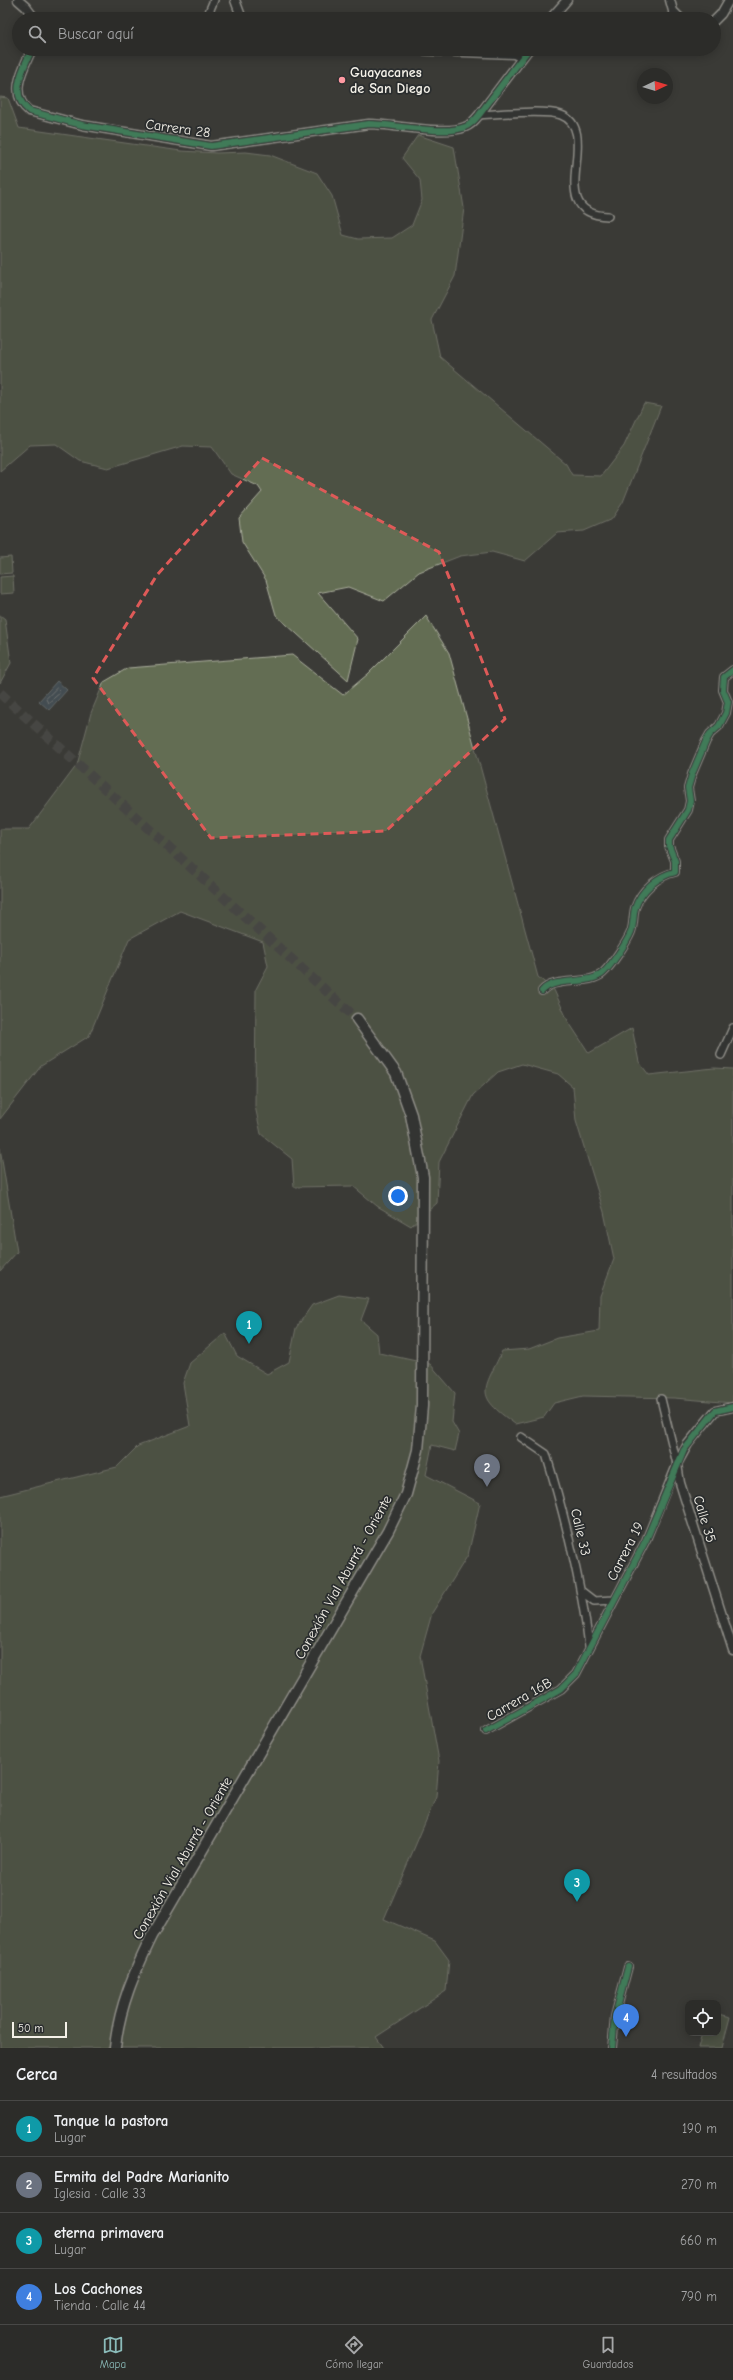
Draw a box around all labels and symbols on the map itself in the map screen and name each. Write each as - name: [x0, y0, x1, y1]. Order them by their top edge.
- place label: Guayacanes de San Diego: [350, 64, 430, 97]
- north arrow: [637, 68, 673, 104]
- marker: Guayacanes de San Diego: [337, 75, 347, 85]
- street label: Carrera 28: [144, 116, 212, 141]
- your location: [388, 1186, 408, 1206]
- pin: 1: [236, 1311, 262, 1344]
- pin: 2: [474, 1454, 500, 1487]
- street label: Conexión Vial Aburrá - Oriente: [291, 1492, 396, 1662]
- street label: Calle 35: [689, 1494, 720, 1545]
- street label: Calle 33: [567, 1507, 594, 1557]
- street label: Carrera 19: [603, 1519, 648, 1584]
- street label: Carrera 16B: [484, 1674, 555, 1725]
- street label: Conexión Vial Aburrá - Oriente: [129, 1774, 236, 1943]
- pin: 3: [564, 1869, 590, 1902]
- pin: 4: [613, 2004, 639, 2037]
- scale bar: [12, 2020, 67, 2039]

